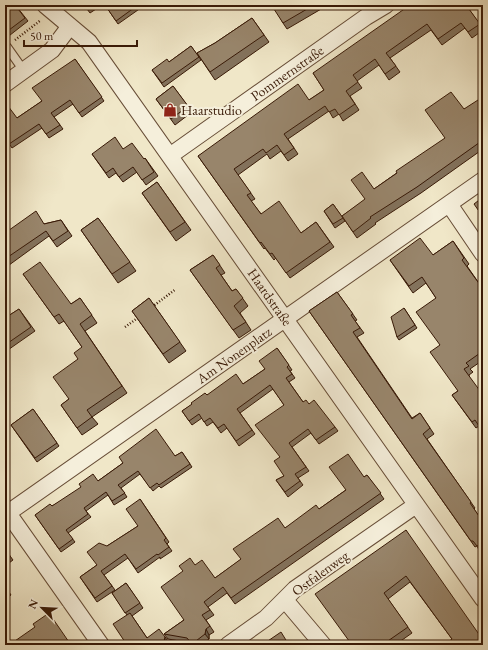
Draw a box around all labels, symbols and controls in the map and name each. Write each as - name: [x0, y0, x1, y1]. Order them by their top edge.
- scale bar: [24, 22, 137, 48]
- text: 50 m: [30, 28, 54, 44]
- street label: Pommernstraße: [247, 41, 327, 105]
- place label: Haarstudio: [181, 101, 242, 119]
- shop icon: Haarstudio: [162, 102, 178, 118]
- street label: Haardstraße: [244, 265, 297, 330]
- street label: Am Nonenplatz: [192, 322, 276, 388]
- street label: Ostfalenweg: [288, 546, 353, 600]
- north arrow: [22, 588, 62, 628]
- text: N: [25, 597, 41, 611]

